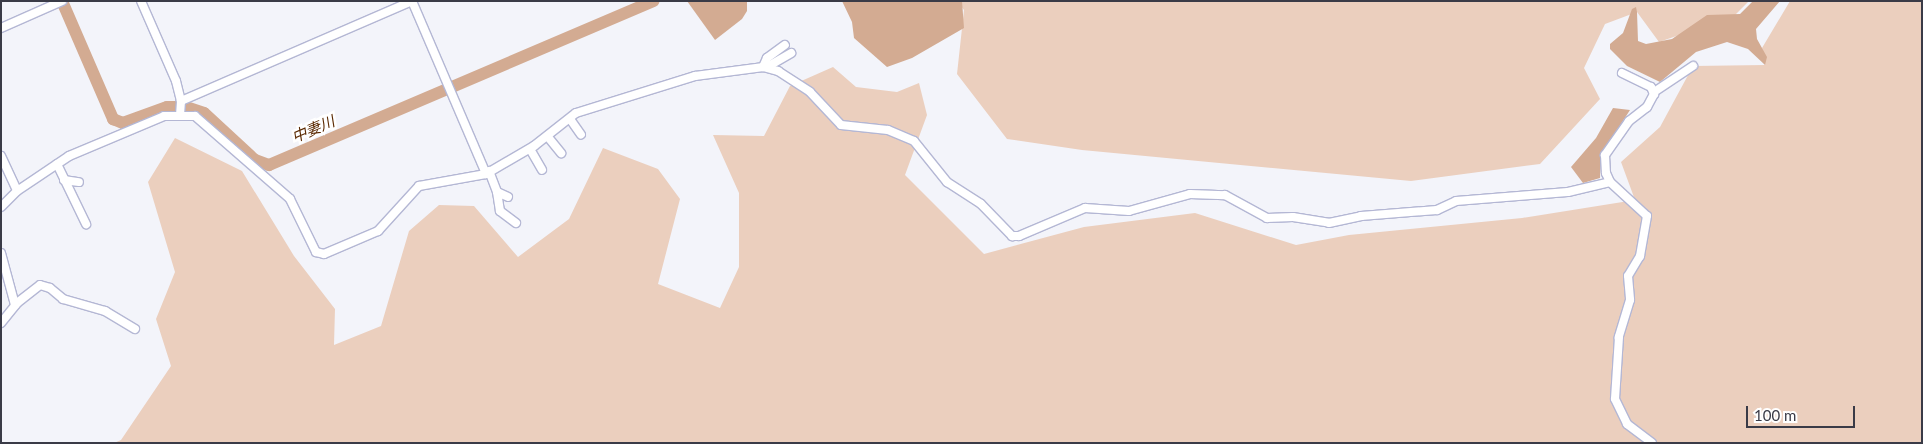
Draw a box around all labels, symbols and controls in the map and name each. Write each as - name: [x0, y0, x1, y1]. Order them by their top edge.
- water label: 中妻川: [289, 112, 337, 146]
- scale bar: [1748, 396, 1857, 428]
- text: 100 m: [1754, 406, 1796, 424]

